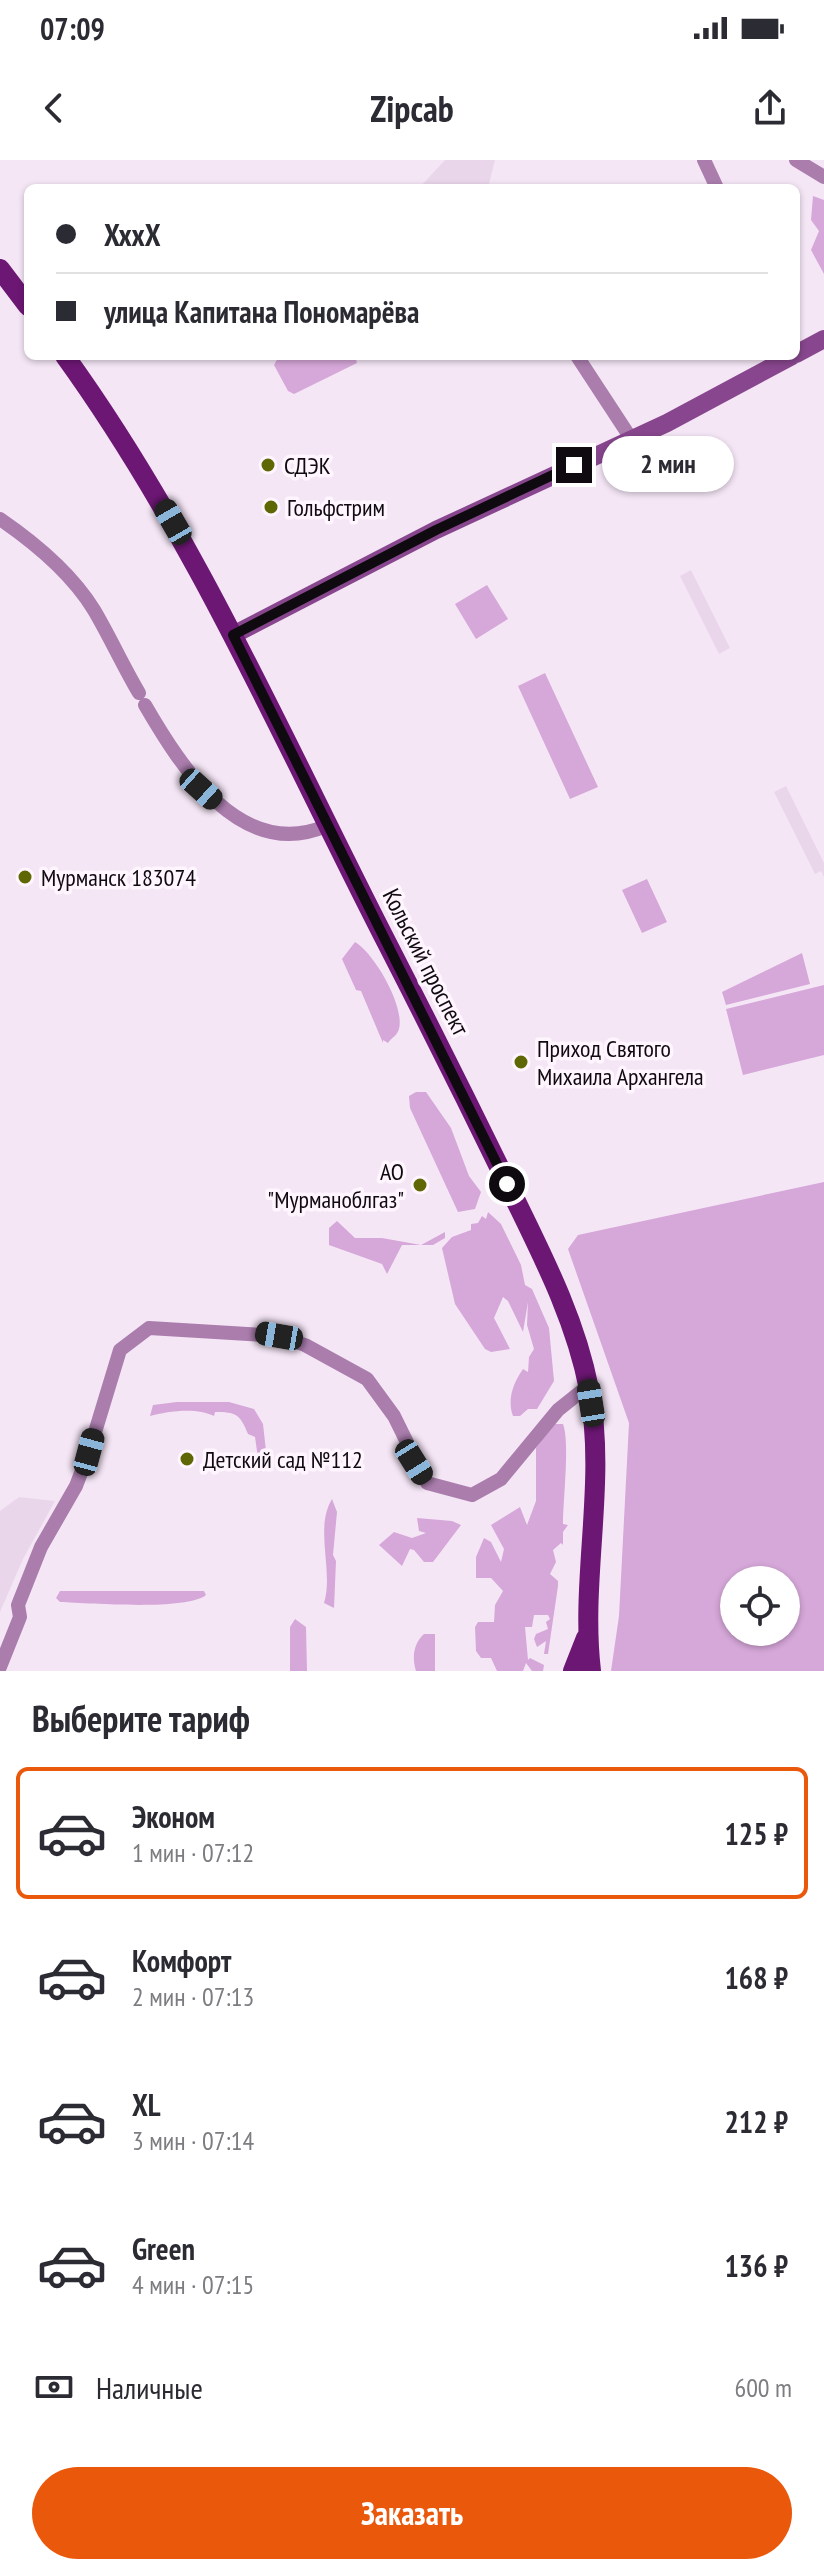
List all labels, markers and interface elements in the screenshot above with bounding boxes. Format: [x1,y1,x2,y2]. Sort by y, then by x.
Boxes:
text: 07:09 [40,9,105,48]
text: Zipcab [370,85,454,132]
icon: back [32,86,76,130]
icon: share [748,86,792,130]
text: XxxX [104,215,161,254]
text: улица Капитана Пономарёва [104,292,420,331]
callout: 2 мин [602,437,734,493]
route end [556,447,592,483]
text: 2 мин [640,447,696,480]
place label: СДЭК [284,450,331,481]
marker: СДЭК [259,456,277,474]
place label: Гольфстрим [287,492,385,523]
car [151,495,195,549]
marker: Гольфстрим [262,498,280,516]
car [175,764,227,814]
place label: Мурманск 183074 [41,862,196,893]
marker: Мурманск 183074 [16,868,34,886]
street label: Кольский проспект [376,883,476,1041]
place label: Приход Святого Михаила Архангела [537,1033,704,1092]
marker: Приход Святого Михаила Архангела [512,1053,530,1071]
place label: AO "Мурманоблгаз" [267,1156,404,1215]
route start [489,1166,525,1202]
marker: AO "Мурманоблгаз" [411,1176,429,1194]
car [253,1320,305,1352]
car [575,1377,607,1429]
car [71,1426,107,1478]
car [391,1435,437,1489]
place label: Детский сад №112 [203,1444,363,1475]
marker: Детский сад №112 [178,1450,196,1468]
map controls [720,1566,800,1646]
button: locate [720,1566,800,1646]
text: Выберите тариф [32,1695,250,1742]
icon: car [36,1797,108,1869]
text: Эконом [132,1797,215,1836]
text: 125 ₽ [724,1814,788,1853]
text: 1 мин · 07:12 [132,1836,254,1869]
icon: car [36,1941,108,2013]
text: Комфорт [132,1941,231,1980]
text: 168 ₽ [724,1958,788,1997]
text: 2 мин · 07:13 [132,1980,254,2013]
icon: car [36,2085,108,2157]
text: XL [132,2085,161,2124]
text: 212 ₽ [724,2102,788,2141]
text: 3 мин · 07:14 [132,2124,254,2157]
icon: car [36,2229,108,2301]
text: Green [132,2229,195,2268]
text: 136 ₽ [724,2246,788,2285]
text: 4 мин · 07:15 [132,2268,254,2301]
icon: cash [32,2365,76,2409]
text: Наличные [96,2368,203,2407]
text: 600 m [734,2371,792,2404]
button: Заказать [32,2467,792,2559]

